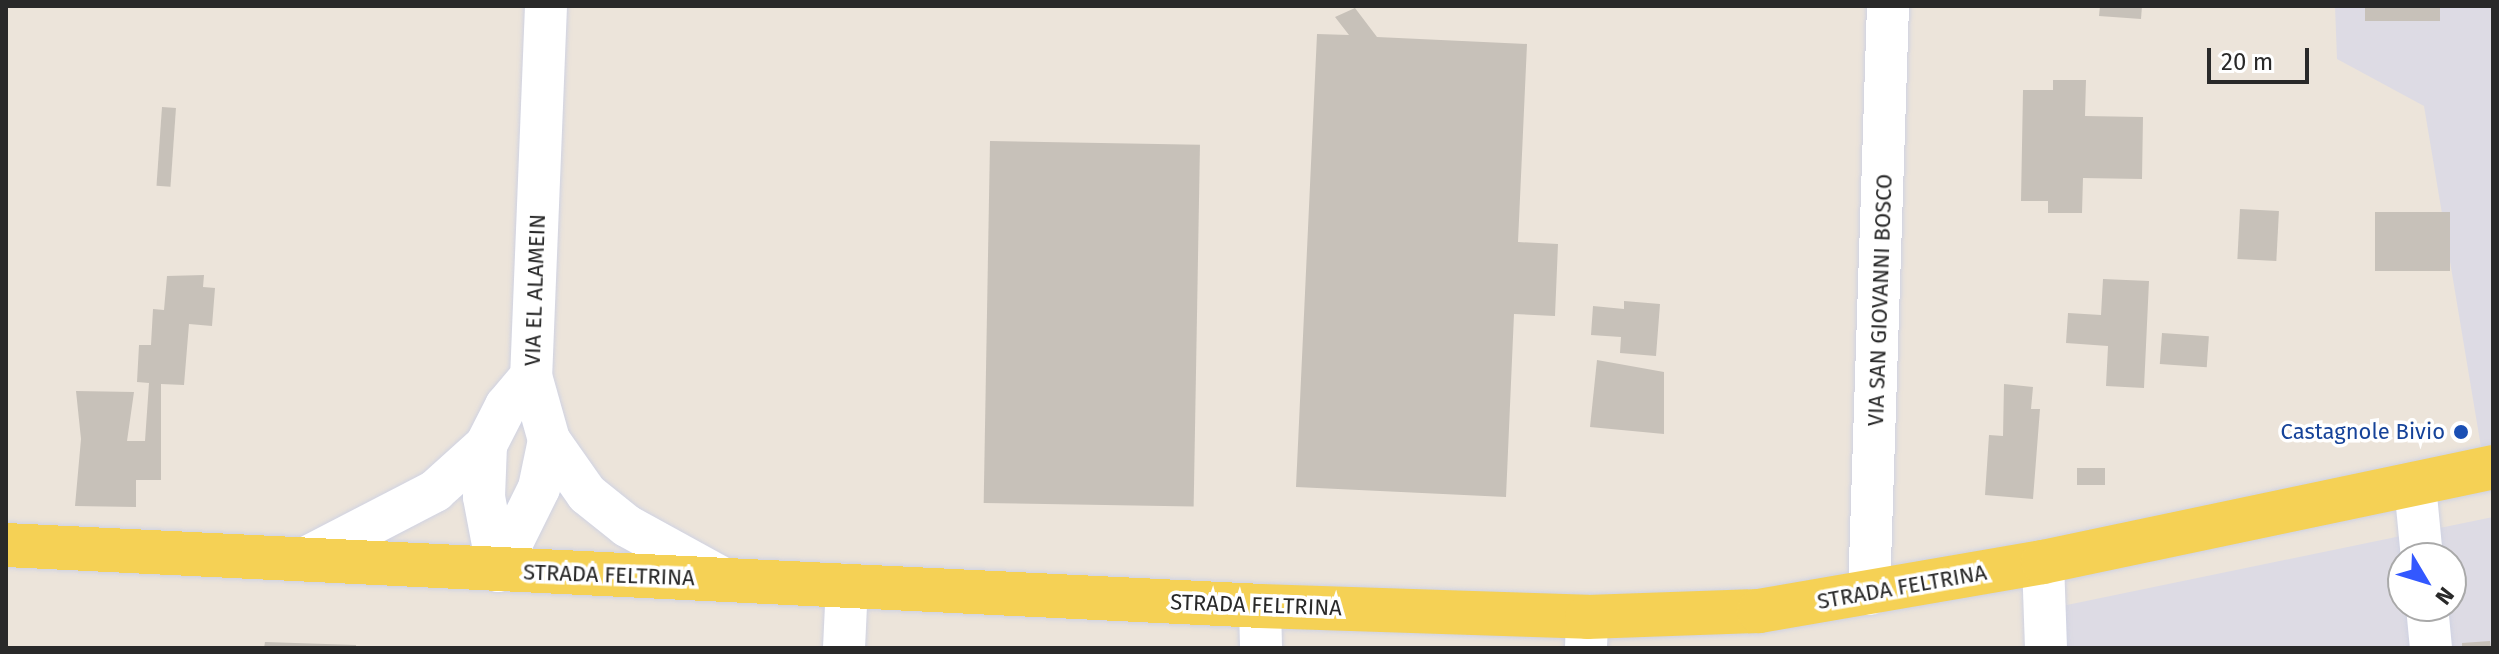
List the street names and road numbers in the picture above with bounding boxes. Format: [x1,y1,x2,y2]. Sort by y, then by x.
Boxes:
street label: VIA SAN GIOVANNI BOSCO [1862,173,1898,427]
street label: VIA EL ALAMEIN [519,213,551,367]
street label: STRADA FELTRINA [523,559,695,591]
street label: STRADA FELTRINA [1815,559,1989,615]
street label: STRADA FELTRINA [1170,589,1342,621]

